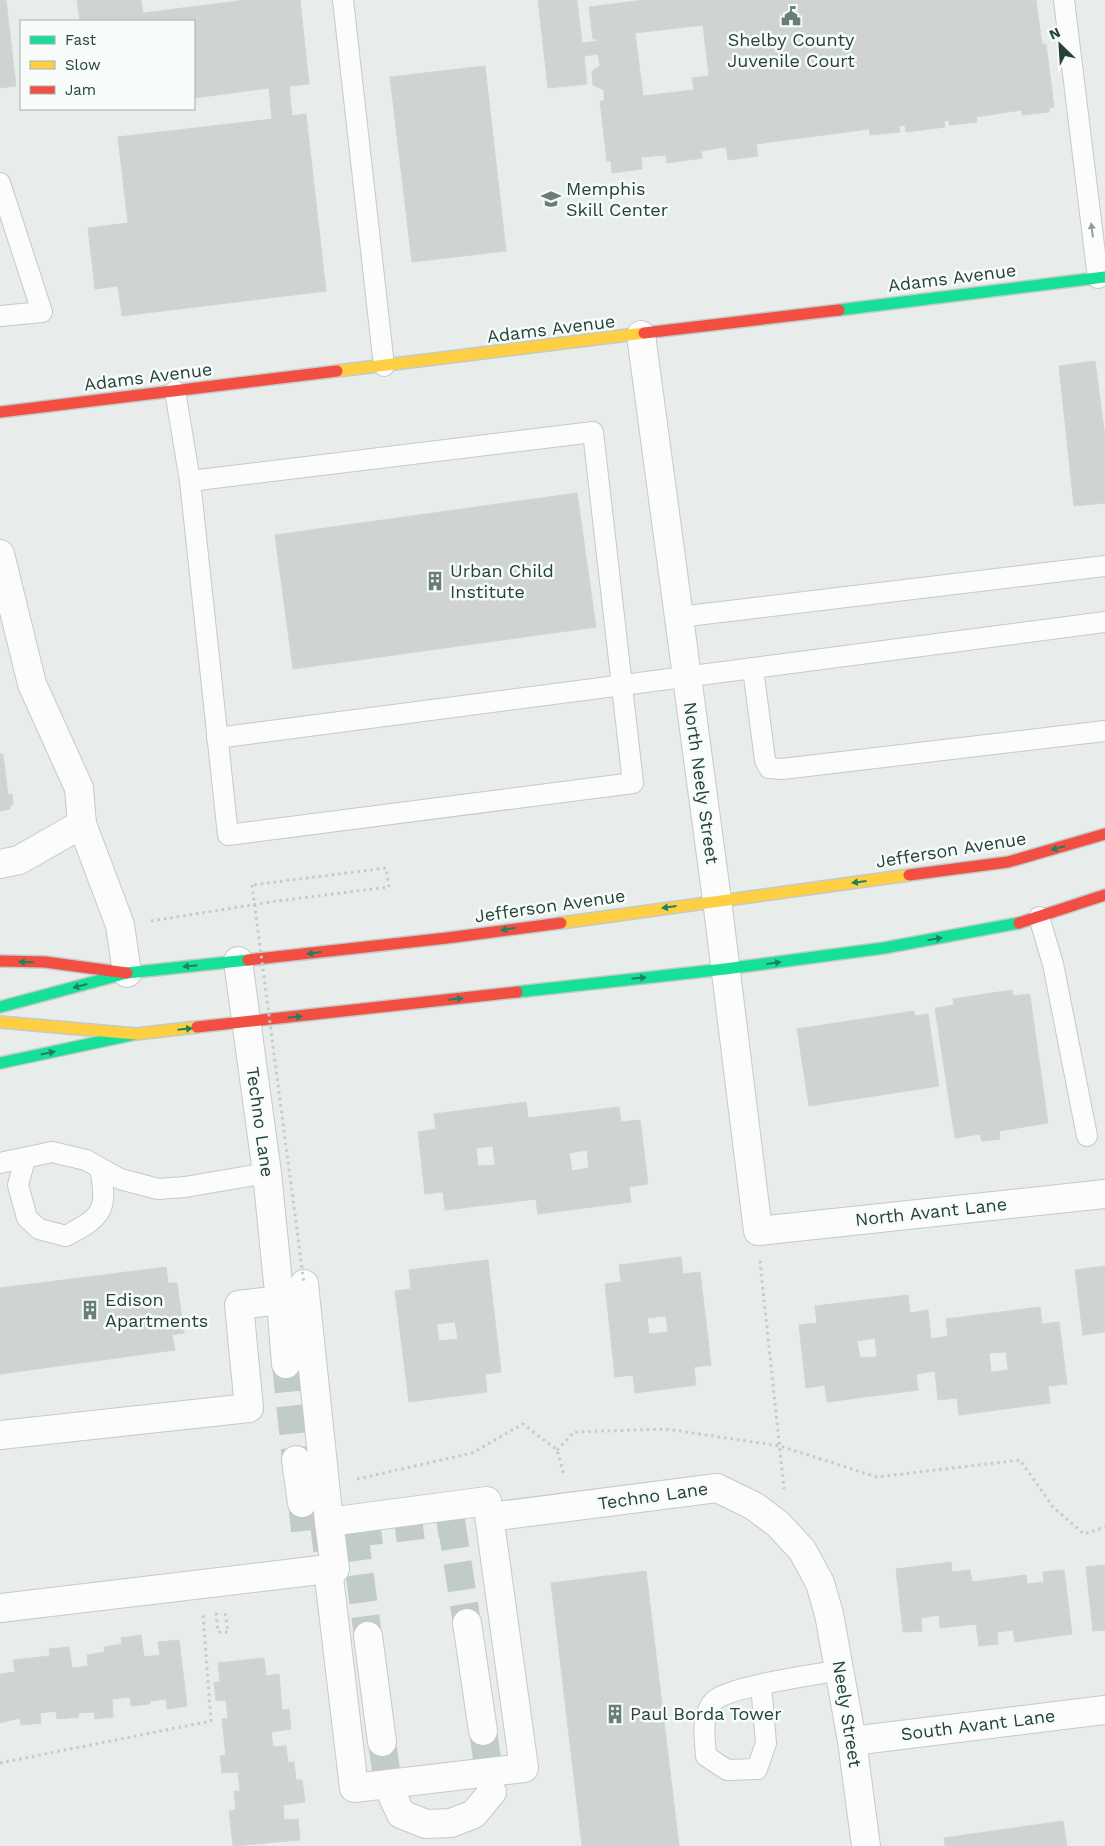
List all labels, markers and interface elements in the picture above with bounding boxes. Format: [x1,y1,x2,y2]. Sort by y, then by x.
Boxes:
public building icon: Shelby County Juvenile Court [780,5,802,27]
legend [20,20,195,110]
north arrow [1035,20,1085,70]
text: N [1046,24,1063,43]
place label: Shelby County Juvenile Court [727,29,855,71]
text: Fast [65,31,97,49]
text: Slow [65,56,101,74]
text: Jam [65,81,96,99]
place label: Memphis Skill Center [566,178,668,220]
school or university icon: Memphis Skill Center [540,188,562,210]
one-way arrow [1088,221,1096,237]
street label: Adams Avenue [887,259,1017,296]
street label: Adams Avenue [486,310,616,347]
street label: Adams Avenue [83,358,213,395]
place label: Urban Child Institute [450,560,554,602]
building icon: Urban Child Institute [424,570,446,592]
street label: North Neely Street [680,700,723,866]
street label: Jefferson Avenue [874,827,1028,872]
one-way arrow [1051,844,1066,852]
one-way arrow [851,878,867,886]
street label: Jefferson Avenue [473,885,627,926]
one-way arrow [660,903,676,911]
one-way arrow [499,925,515,933]
one-way arrow [927,935,943,943]
one-way arrow [306,949,322,957]
one-way arrow [18,957,34,965]
one-way arrow [766,959,782,967]
one-way arrow [181,962,197,970]
one-way arrow [632,974,648,982]
one-way arrow [72,982,87,990]
one-way arrow [449,995,465,1003]
one-way arrow [287,1013,303,1021]
one-way arrow [177,1025,193,1033]
one-way arrow [40,1049,55,1057]
street label: Techno Lane [242,1065,279,1178]
street label: North Avant Lane [854,1193,1008,1230]
place label: Edison Apartments [105,1289,208,1331]
building icon: Edison Apartments [79,1299,101,1321]
street label: Techno Lane [596,1477,709,1514]
street label: Neely Street [829,1659,866,1769]
building icon: Paul Borda Tower [604,1703,626,1725]
place label: Paul Borda Tower [630,1703,782,1724]
street label: South Avant Lane [900,1705,1056,1744]

